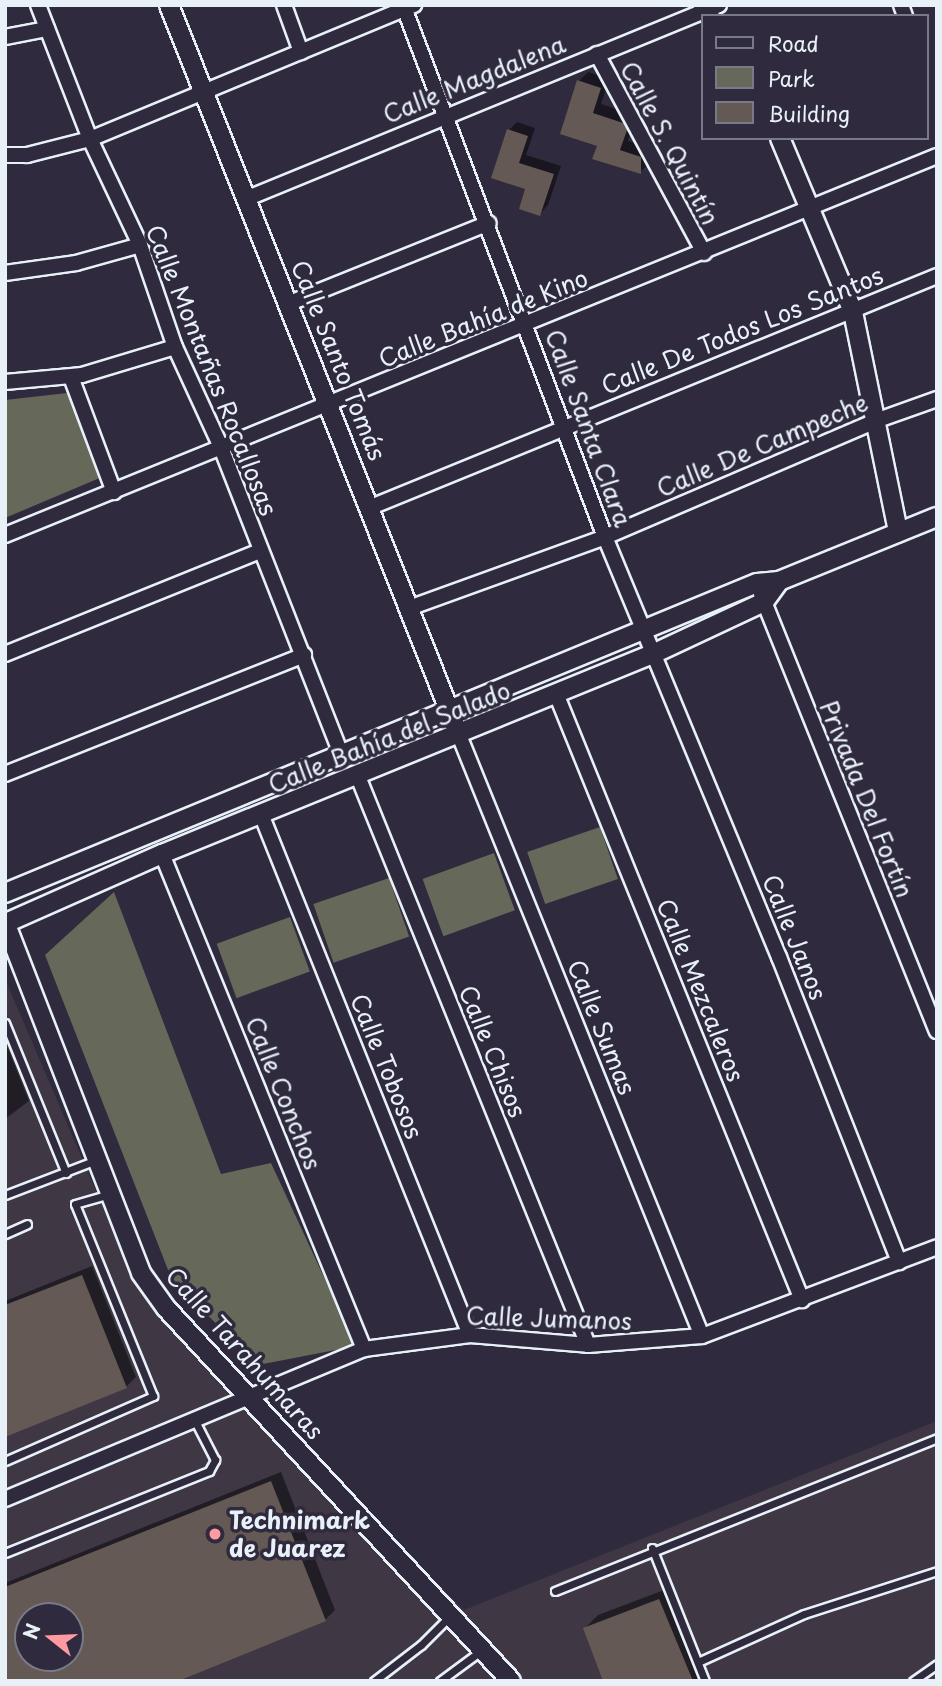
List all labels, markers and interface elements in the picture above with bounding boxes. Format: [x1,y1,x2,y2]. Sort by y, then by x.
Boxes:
legend [701,14,928,140]
text: Road [768,27,819,59]
street label: Calle Magdalena [379,29,569,129]
street label: Calle S. Quintín [615,57,725,229]
text: Park [768,62,815,94]
text: Building [768,97,850,129]
street label: Calle Montañas Rocallosas [141,221,283,519]
street label: Calle Santo Tomás [286,255,392,465]
street label: Calle De Todos Los Santos [597,260,887,400]
street label: Calle Bahía de Kino [372,262,594,374]
street label: Calle Santa Clara [540,326,638,530]
street label: Calle De Campeche [652,388,872,502]
street label: Calle Bahía del Salado [262,674,516,800]
street label: Privada Del Fortín [814,696,920,902]
street label: Calle Janos [757,870,833,1004]
street label: Calle Mezcaleros [651,895,751,1085]
street label: Calle Sumas [562,955,642,1099]
street label: Calle Chisos [453,980,533,1122]
street label: Calle Tobosos [345,989,429,1143]
street label: Calle Conchos [240,1012,328,1174]
street label: Calle Tarahumaras [160,1261,330,1445]
street label: Calle Jumanos [464,1301,634,1335]
place label: Technimark de Juarez [229,1506,370,1562]
marker: Technimark de Juarez [207,1526,223,1542]
north arrow [14,1602,84,1672]
text: N [15,1620,47,1643]

